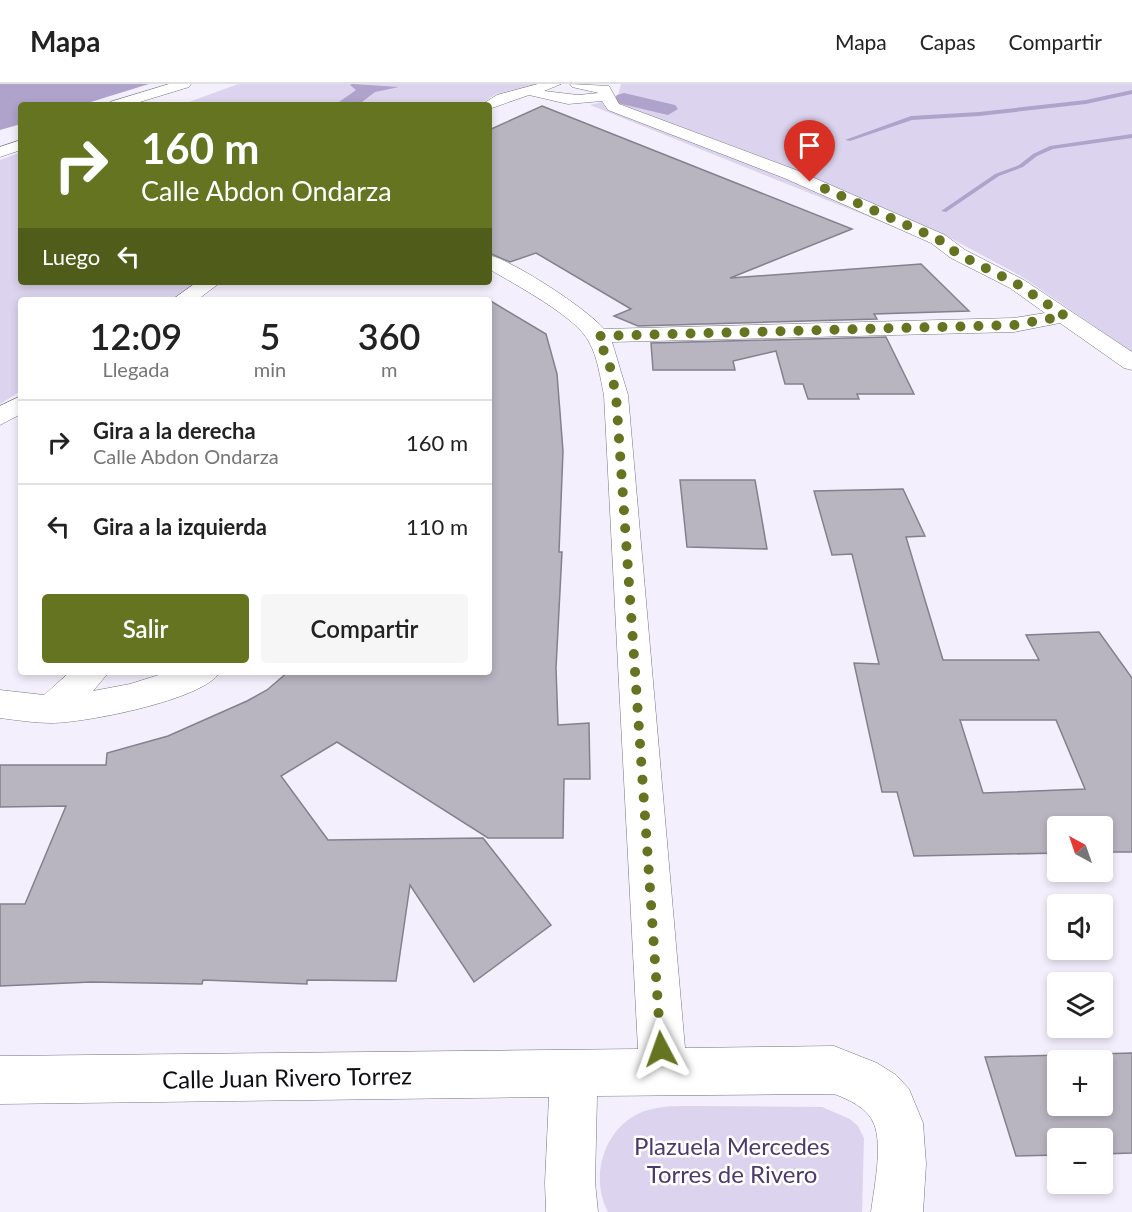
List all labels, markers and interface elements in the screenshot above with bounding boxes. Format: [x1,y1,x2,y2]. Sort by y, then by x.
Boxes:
text: Mapa [30,24,100,58]
text: Mapa [835,29,887,54]
text: Capas [920,29,976,54]
text: Compartir [1009,29,1102,54]
pin [784,120,835,182]
text: 160 m [141,123,259,173]
icon: right [42,126,120,204]
icon: arrive [793,129,826,162]
text: Calle Abdon Ondarza [141,174,392,207]
icon: left [112,240,145,273]
text: Luego [42,243,100,270]
text: 12:09 [90,314,182,358]
text: 5 [260,314,280,358]
text: 360 [358,314,420,358]
text: Llegada [102,357,169,381]
text: min [254,357,286,381]
text: m [381,357,397,381]
text: Gira a la derecha [93,417,256,444]
icon: right [42,426,75,459]
text: 160 m [406,429,468,456]
text: Calle Abdon Ondarza [93,444,279,468]
icon: left [42,510,75,543]
text: Gira a la izquierda [93,513,267,540]
text: 110 m [406,513,468,540]
button: Salir [42,594,249,663]
button: Compartir [261,594,468,663]
north arrow [1047,816,1113,882]
map controls [1047,816,1113,1194]
button: sound [1047,894,1113,960]
button: layers [1047,972,1113,1038]
position arrow [629,1017,693,1081]
button: + [1047,1050,1113,1116]
street label: Calle Juan Rivero Torrez [162,1060,412,1094]
button: − [1047,1128,1113,1194]
park label: Plazuela Mercedes Torres de Rivero [634,1131,830,1188]

